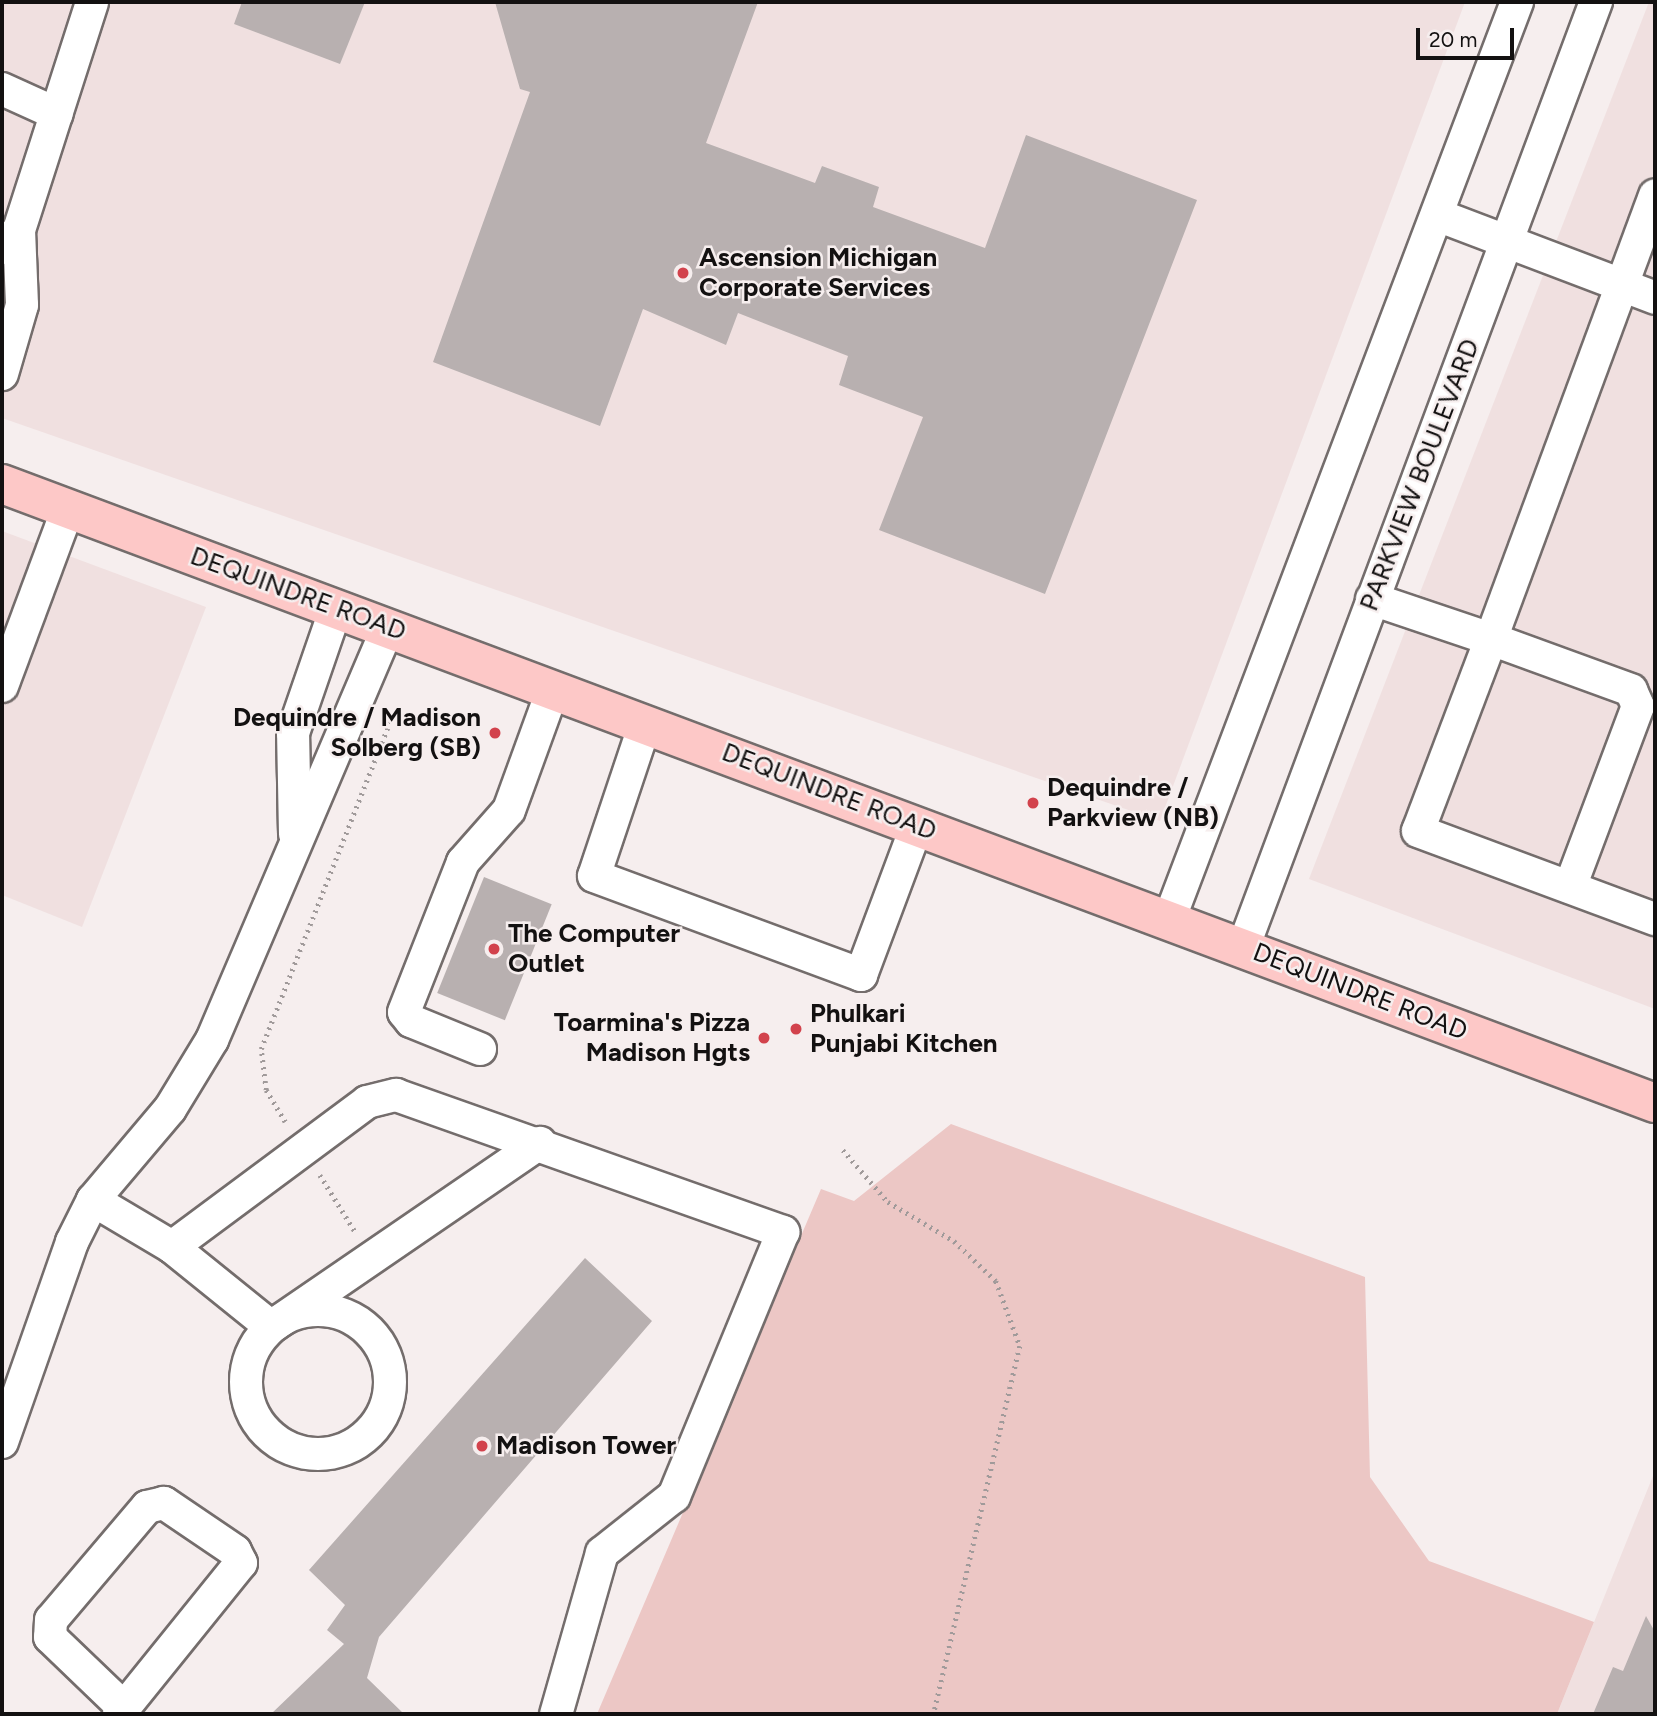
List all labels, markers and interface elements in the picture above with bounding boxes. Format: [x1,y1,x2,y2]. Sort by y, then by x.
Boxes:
scale bar [1419,14,1517,58]
text: 20 m [1429,27,1477,52]
place label: Ascension Michigan Corporate Services [699,242,937,304]
marker: Ascension Michigan Corporate Services [673,263,693,283]
street label: PARKVIEW BOULEVARD [1354,335,1486,615]
street label: DEQUINDRE ROAD [186,541,410,647]
place label: Dequindre / Madison Solberg (SB) [233,702,481,764]
marker: Dequindre / Madison Solberg (SB) [487,725,503,741]
street label: DEQUINDRE ROAD [717,737,941,847]
place label: Dequindre / Parkview (NB) [1047,772,1219,834]
marker: Dequindre / Parkview (NB) [1025,795,1041,811]
place label: The Computer Outlet [508,918,680,979]
street label: DEQUINDRE ROAD [1248,937,1472,1047]
marker: The Computer Outlet [486,941,502,957]
place label: Phulkari Punjabi Kitchen [810,998,998,1060]
place label: Toarmina's Pizza Madison Hgts [554,1007,750,1068]
marker: Phulkari Punjabi Kitchen [788,1021,804,1037]
marker: Toarmina's Pizza Madison Hgts [756,1030,772,1046]
place label: Madison Tower [496,1430,676,1462]
marker: Madison Tower [474,1438,490,1454]

